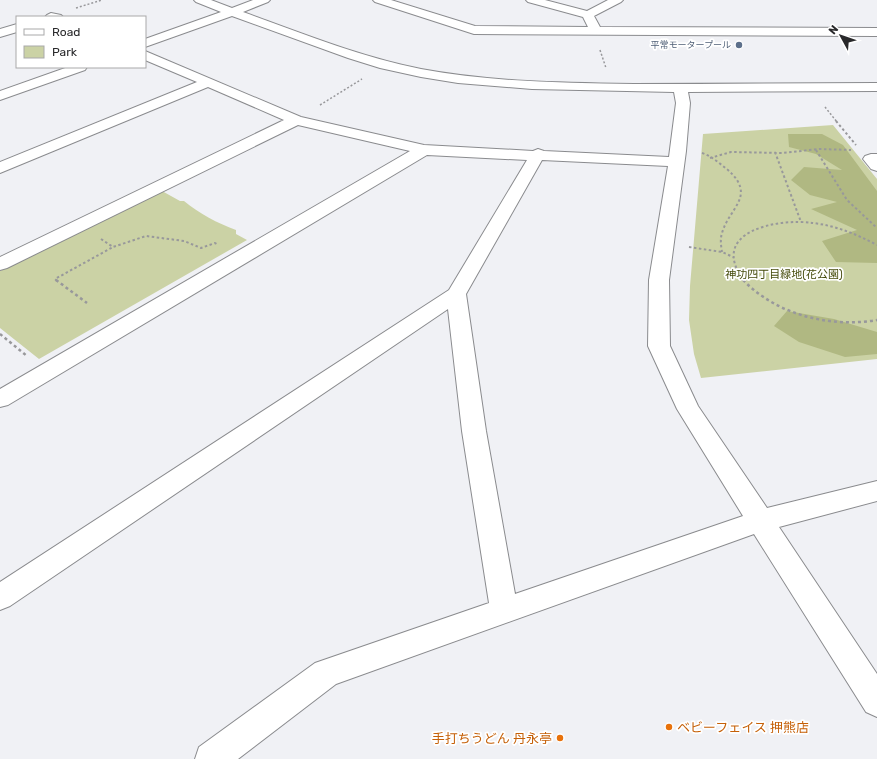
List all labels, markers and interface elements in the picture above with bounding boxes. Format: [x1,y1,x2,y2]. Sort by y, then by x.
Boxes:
legend [16,16,146,68]
north arrow [821,16,861,56]
text: N [826,23,841,37]
text: Road [52,25,80,39]
place label: 平常モータープール [651,40,731,50]
marker: 平常モータープール [734,40,744,50]
text: Park [52,45,78,59]
park label: 神功四丁目緑地(花公園) [725,268,843,281]
place label: ベビーフェイス 押熊店 [677,720,809,735]
marker: ベビーフェイス 押熊店 [664,722,674,732]
place label: 手打ちうどん 丹永亭 [432,731,552,746]
marker: 手打ちうどん 丹永亭 [555,733,565,743]

